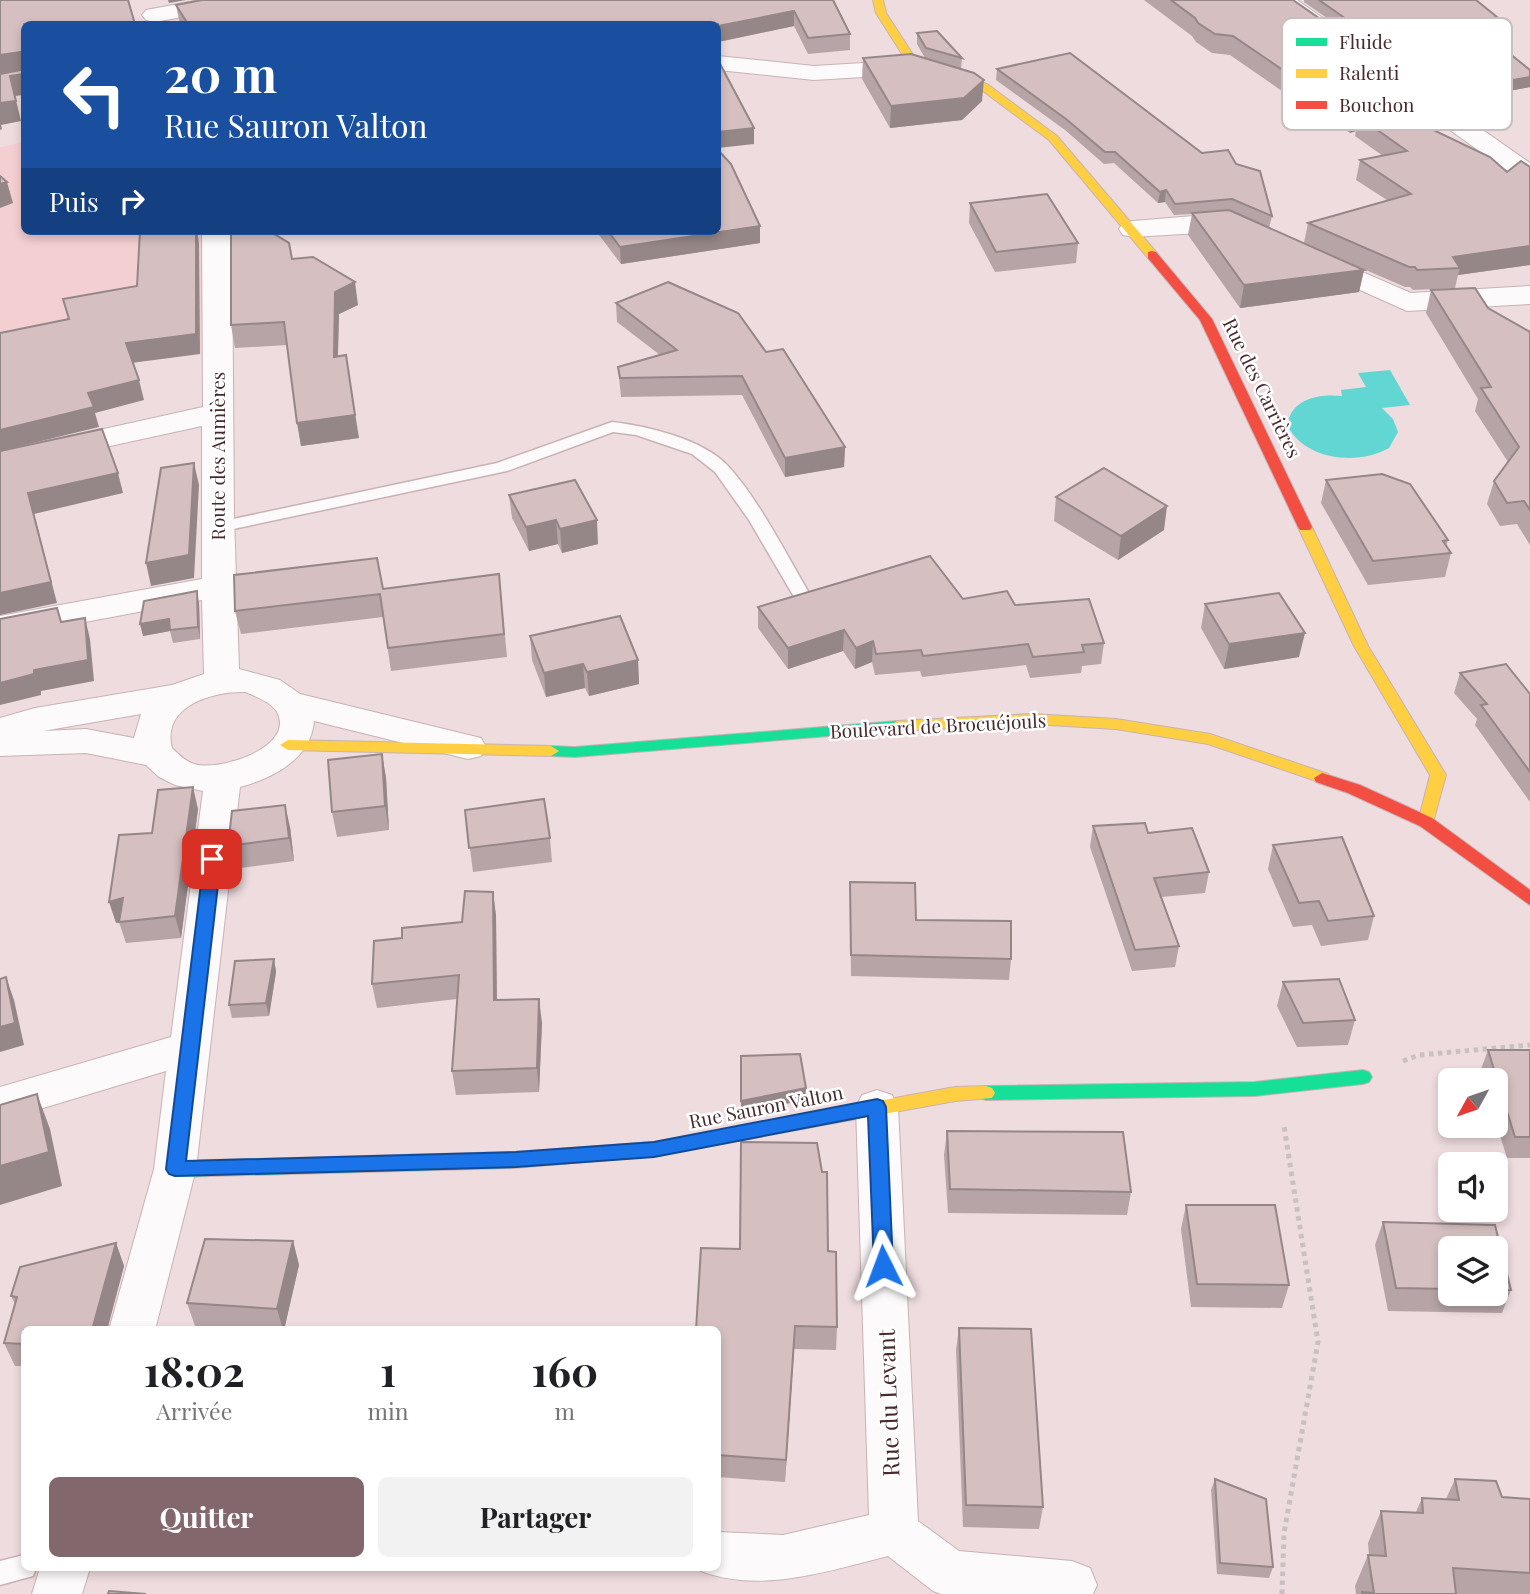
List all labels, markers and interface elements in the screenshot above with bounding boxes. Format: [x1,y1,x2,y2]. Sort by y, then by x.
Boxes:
legend [1282,18,1512,130]
text: Fluide [1339,28,1392,54]
text: 20 m [164,40,277,105]
icon: left [49,49,140,140]
text: Ralenti [1339,59,1400,85]
text: Bouchon [1339,91,1415,117]
text: Rue Sauron Valton [164,103,428,146]
icon: right [113,182,151,220]
text: Puis [49,184,99,219]
street label: Rue des Carrières [1218,313,1308,462]
street label: Route des Aumières [204,372,230,540]
street label: Boulevard de Brocuéjouls [829,706,1047,744]
pin [182,829,242,889]
icon: arrive [193,840,231,878]
north arrow [1438,1068,1508,1138]
map controls [1438,1068,1508,1306]
street label: Rue Sauron Valton [686,1078,846,1134]
button: sound [1438,1152,1508,1222]
position arrow [846,1229,920,1303]
button: layers [1438,1236,1508,1306]
street label: Rue du Levant [869,1328,906,1477]
text: 18:02 [144,1342,245,1398]
text: 1 [380,1342,396,1398]
text: 160 [531,1342,598,1398]
text: Arrivée [156,1395,232,1426]
text: min [368,1395,409,1426]
text: m [555,1395,575,1426]
button: Quitter [49,1477,364,1557]
button: Partager [378,1477,693,1557]

